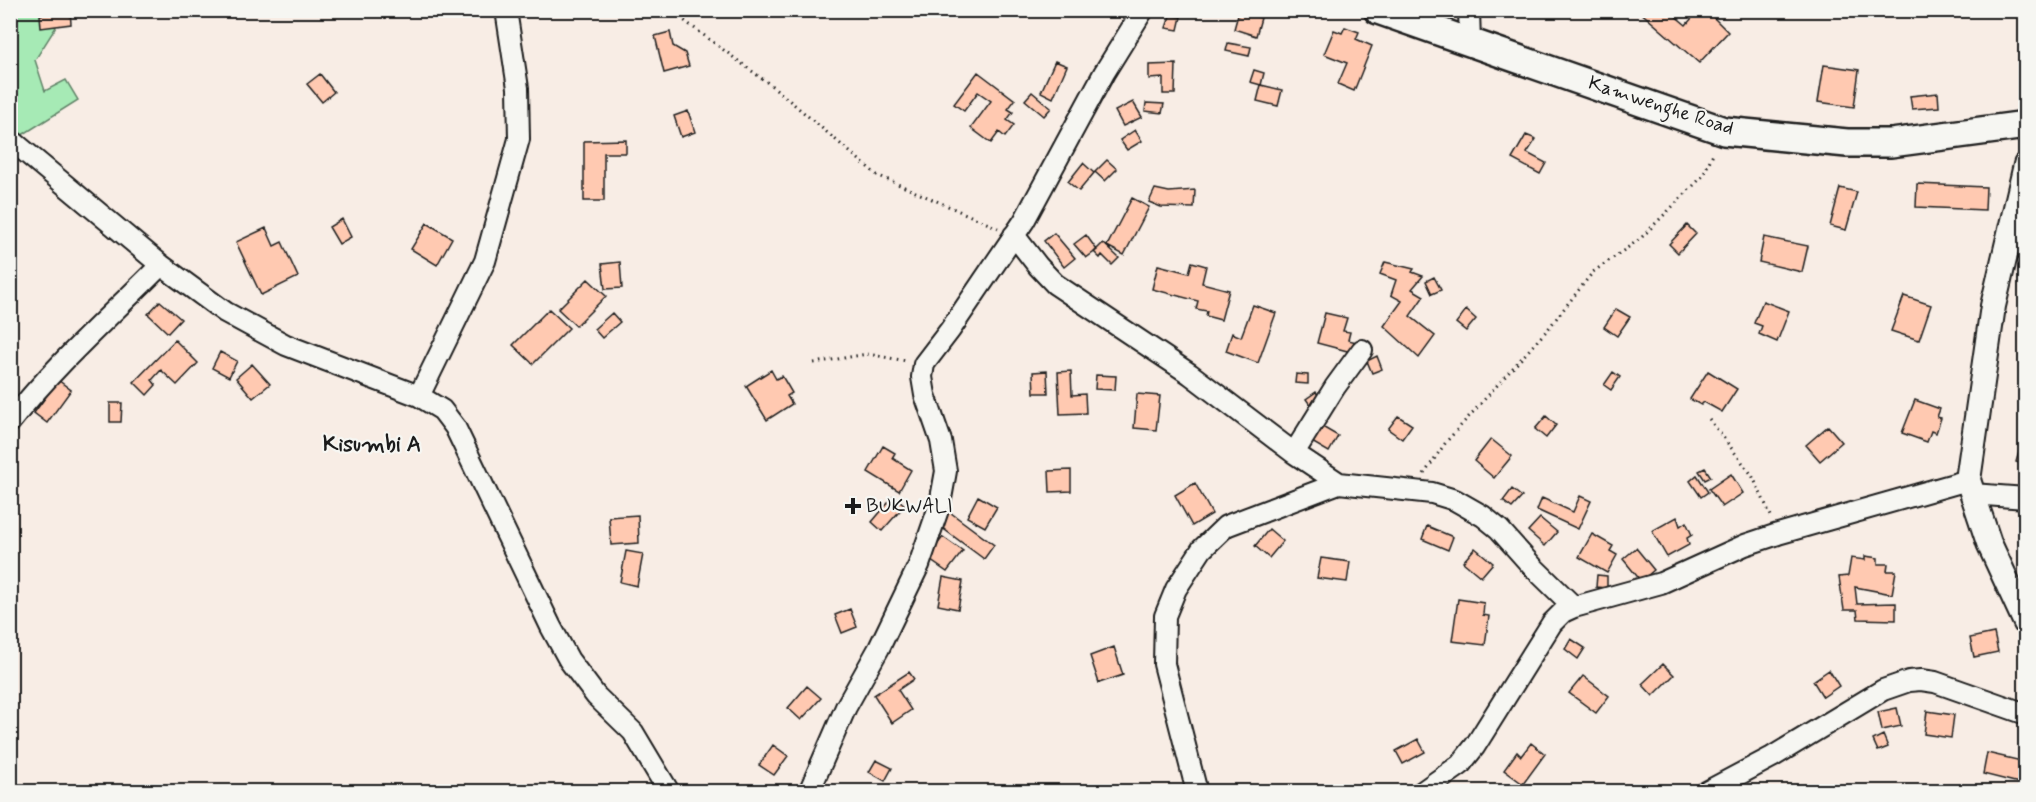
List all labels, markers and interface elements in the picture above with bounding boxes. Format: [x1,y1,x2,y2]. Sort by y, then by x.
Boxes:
street label: Kamwenghe Road [1584,70,1737,144]
district label: Kisumbi A [323,431,421,459]
place label: BUKWALI [866,493,953,520]
marker: BUKWALI [844,497,862,515]

